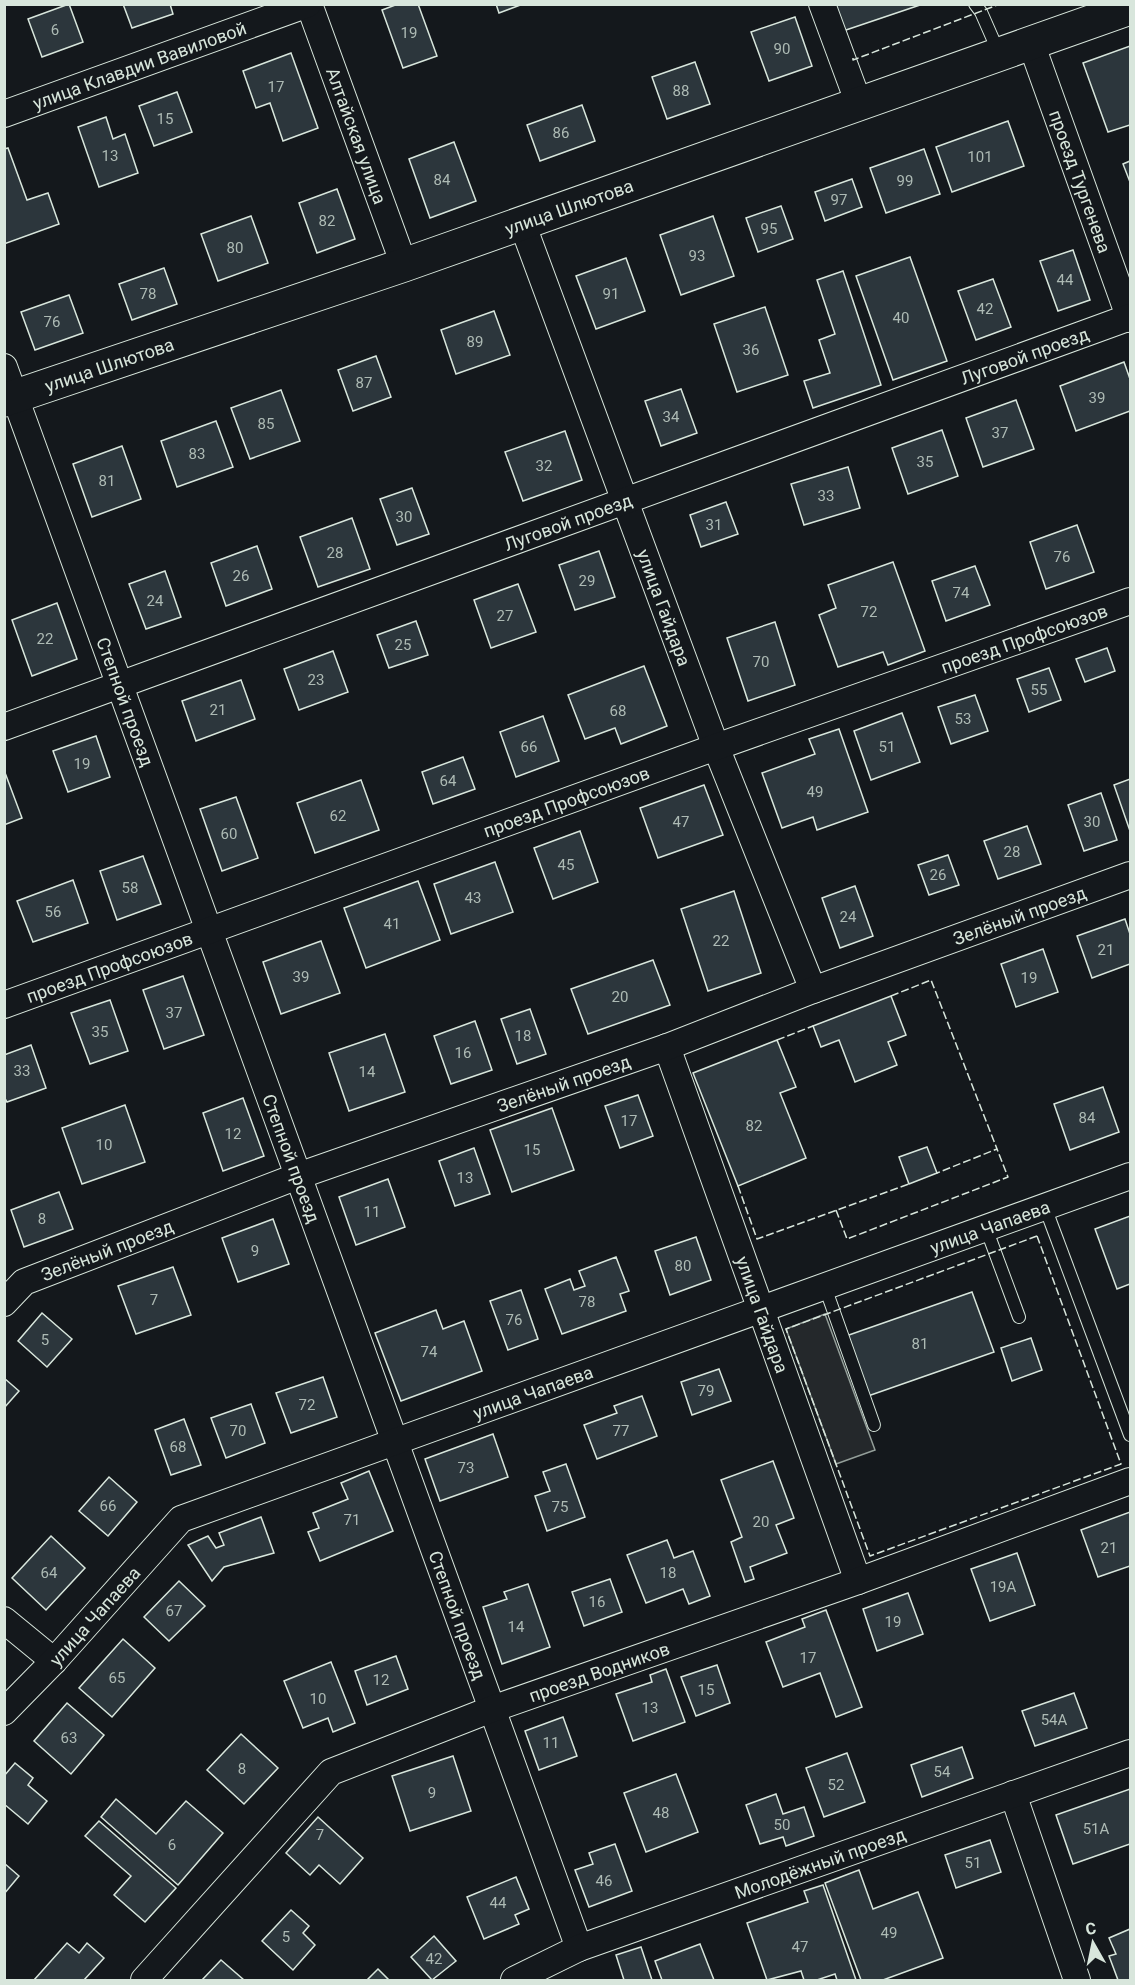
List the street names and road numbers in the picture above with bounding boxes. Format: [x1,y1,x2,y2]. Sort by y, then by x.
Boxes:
street label: улица Клавдии Вавиловой [30,17,249,113]
street label: Алтайская улица [322,64,391,207]
street label: проезд Тургенева [1045,107,1116,256]
street label: улица Шлютова [502,174,636,239]
street label: Луговой проезд [958,322,1091,388]
street label: улица Шлютова [42,333,176,396]
street label: Луговой проезд [501,489,635,555]
street label: улица Гайдара [633,546,696,669]
street label: проезд Профсоюзов [938,599,1110,677]
street label: Степной проезд [93,634,159,769]
street label: проезд Профсоюзов [480,762,652,841]
street label: Зелёный проезд [950,881,1089,949]
street label: проезд Профсоюзов [23,927,195,1007]
street label: Зелёный проезд [494,1050,633,1116]
street label: Степной проезд [259,1091,325,1226]
street label: улица Чапаева [927,1195,1053,1258]
street label: Зелёный проезд [38,1215,176,1285]
street label: улица Гайдара [732,1253,793,1376]
street label: улица Чапаева [470,1361,596,1423]
street label: Степной проезд [425,1548,491,1682]
street label: улица Чапаева [45,1562,144,1670]
street label: проезд Водников [526,1637,672,1706]
street label: Молодёжный проезд [732,1823,908,1903]

